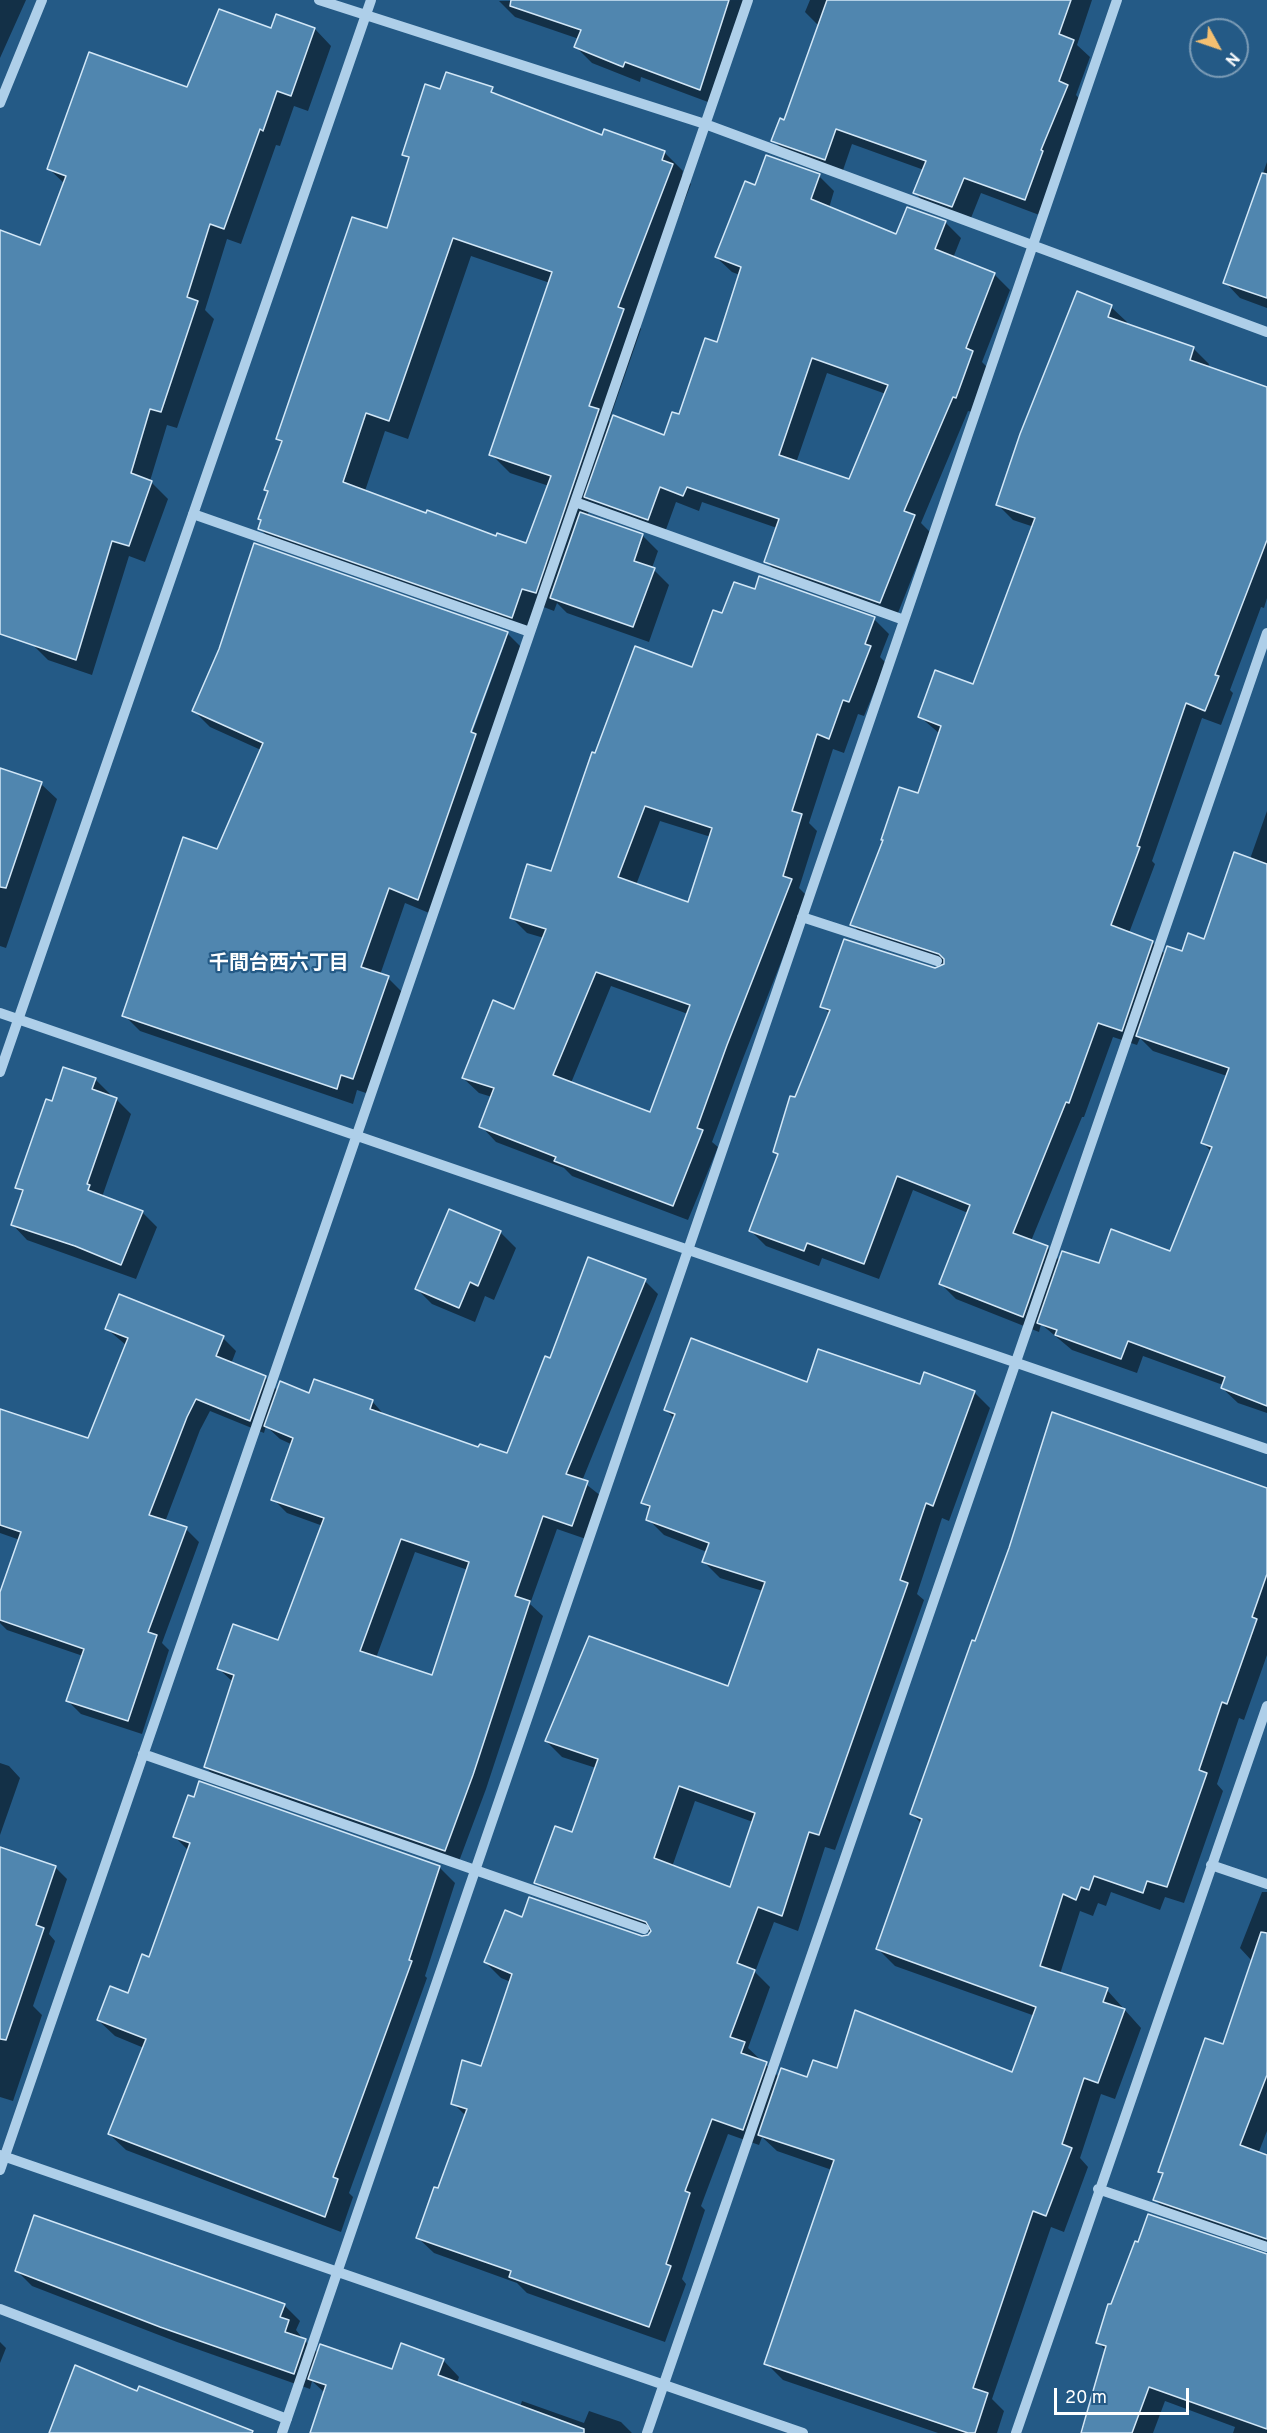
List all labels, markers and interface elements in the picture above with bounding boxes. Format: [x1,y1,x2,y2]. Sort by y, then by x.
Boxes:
north arrow [1189,18,1249,78]
text: N [1220,47,1243,69]
district label: 千間台西六丁目 [209,953,349,977]
scale bar [1057,2376,1192,2414]
text: 20 m [1065,2387,1107,2410]

